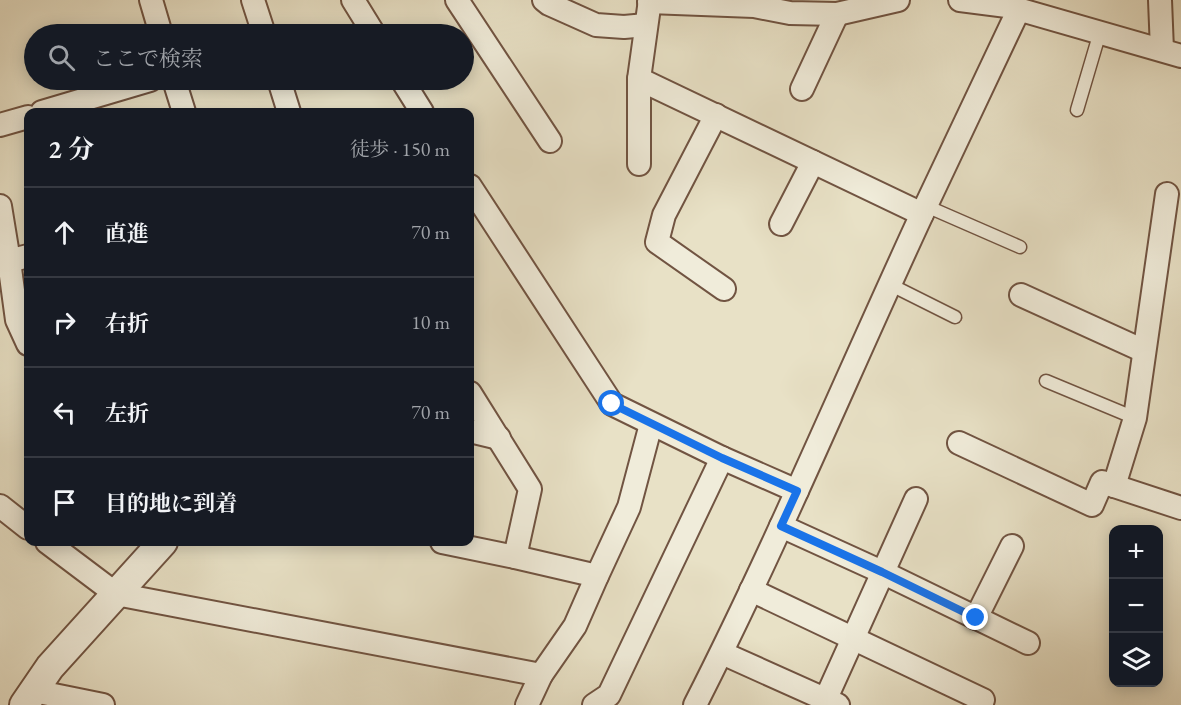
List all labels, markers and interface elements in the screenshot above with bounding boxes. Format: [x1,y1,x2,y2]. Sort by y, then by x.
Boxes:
search box [24,24,474,90]
icon: search [45,41,78,74]
text: ここで検索 [93,44,203,73]
text: 2 分 [48,132,94,166]
text: 徒歩 · 150 m [350,136,450,162]
icon: ahead [48,216,81,249]
text: 直進 [105,219,149,248]
text: 70 m [411,219,450,245]
icon: right [48,306,81,339]
text: 右折 [105,309,149,338]
text: 10 m [411,309,450,335]
route start [598,390,624,416]
icon: left [48,396,81,429]
text: 左折 [105,399,149,428]
text: 70 m [411,399,450,425]
icon: arrive [48,486,81,519]
text: 目的地に到着 [105,489,237,518]
map controls [1109,525,1163,687]
button: + [1109,525,1163,579]
button: − [1109,579,1163,633]
route end [962,604,988,630]
button: layers [1109,633,1163,687]

